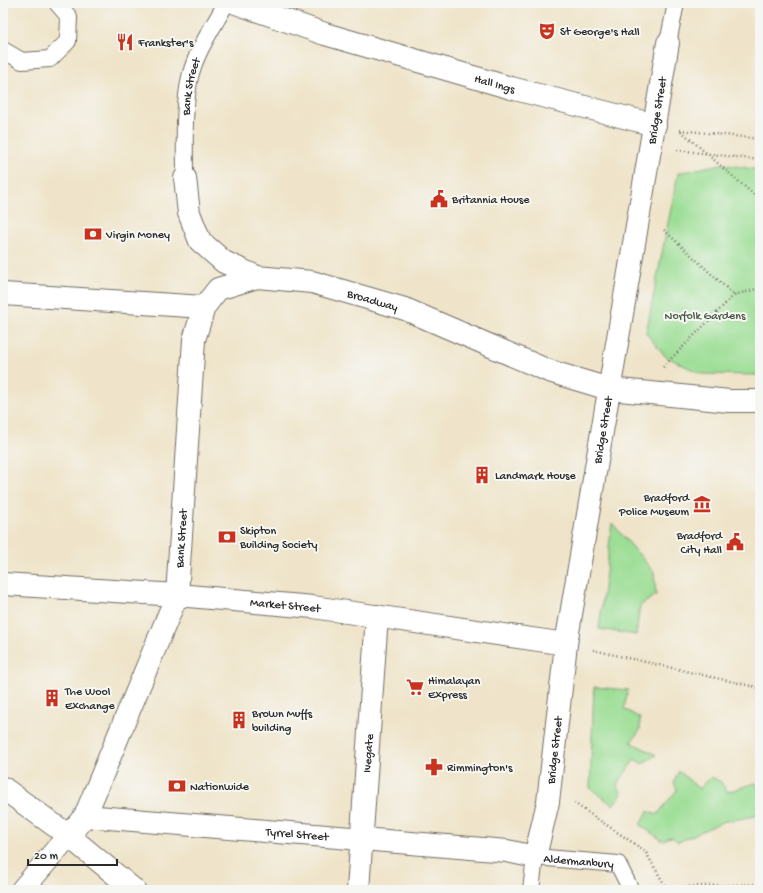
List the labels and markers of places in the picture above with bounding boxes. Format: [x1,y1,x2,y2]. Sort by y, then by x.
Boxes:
theatre icon: St George's Hall [537,21,557,41]
place label: St George's Hall [560,26,640,40]
restaurant icon: Frankster's [115,32,135,52]
place label: Frankster's [137,37,194,51]
public building icon: Britannia House [429,189,449,209]
place label: Britannia House [451,194,530,208]
bank icon: Virgin Money [83,224,103,244]
place label: Virgin Money [105,229,170,243]
building icon: Landmark House [472,465,492,485]
place label: Landmark House [495,470,577,484]
place label: Bradford Police Museum [618,492,690,520]
museum icon: Bradford Police Museum [692,494,712,514]
place label: Skipton Building Society [239,525,318,553]
bank icon: Skipton Building Society [217,527,237,547]
place label: Bradford City Hall [676,530,723,558]
public building icon: Bradford City Hall [725,532,745,552]
place label: Himalayan Express [428,675,481,703]
supermarket icon: Himalayan Express [405,677,425,697]
place label: The Wool Exchange [64,686,116,714]
building icon: The Wool Exchange [42,688,62,708]
place label: Brown Muffs building [251,708,313,736]
building icon: Brown Muffs building [229,710,249,730]
pharmacy icon: Rimmington's [424,757,444,777]
place label: Rimmington's [447,762,513,776]
bank icon: Nationwide [167,776,187,796]
place label: Nationwide [190,781,250,795]

